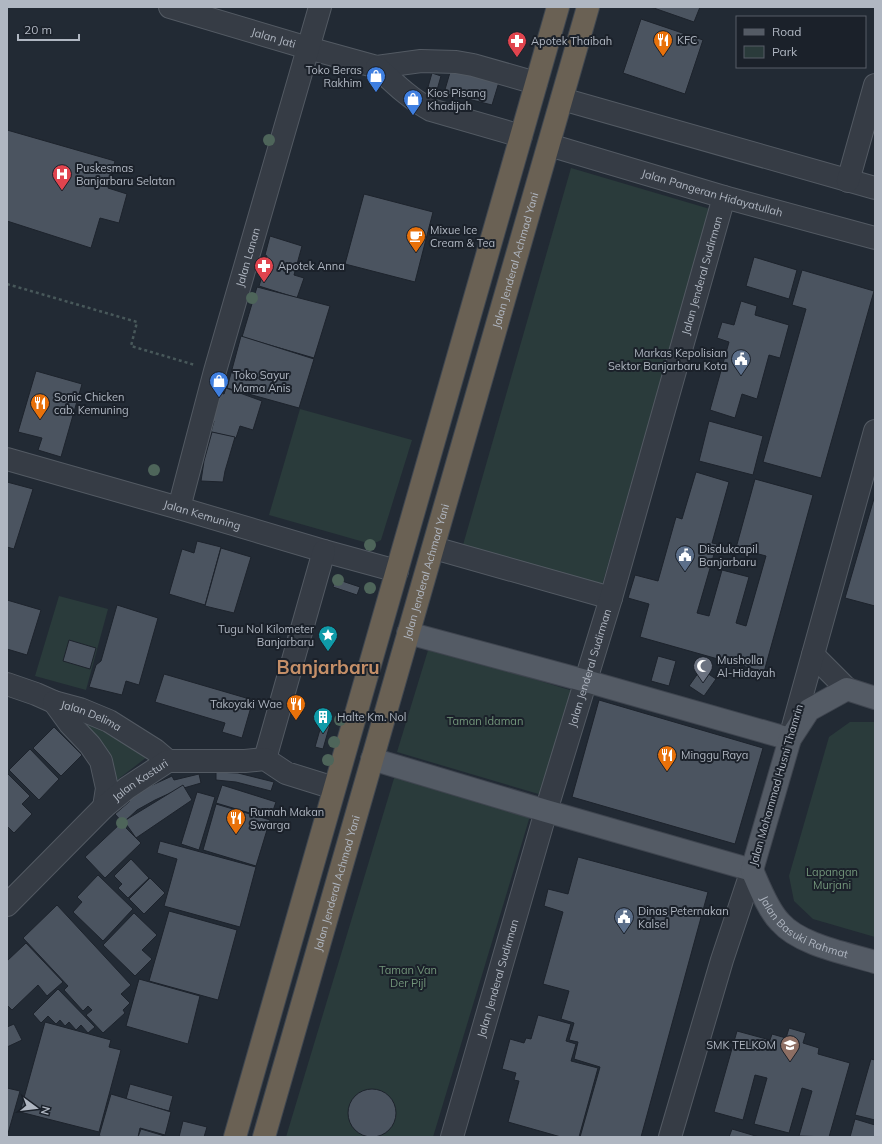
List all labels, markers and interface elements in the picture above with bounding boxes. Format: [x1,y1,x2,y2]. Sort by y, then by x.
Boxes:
scale bar [18,16,79,42]
legend [736,16,866,68]
text: 20 m [24,22,52,37]
text: Road [772,24,801,39]
street label: Jalan Jati [250,25,297,51]
restaurant icon: KFC [652,29,674,57]
pharmacy icon: Apotek Thaibah [506,30,528,58]
place label: KFC [677,33,698,47]
place label: Apotek Thaibah [531,34,612,48]
text: Park [772,44,798,59]
place label: Toko Beras Rakhim [306,63,362,90]
shop icon: Toko Beras Rakhim [365,65,387,93]
place label: Kios Pisang Khadijah [427,86,486,113]
shop icon: Kios Pisang Khadijah [402,88,424,116]
place label: Puskesmas Banjarbaru Selatan [76,161,175,188]
hospital icon: Puskesmas Banjarbaru Selatan [51,163,73,191]
street label: Jalan Pangeran Hidayatullah [640,166,784,220]
street label: Jalan Jenderal Achmad Yani [489,191,541,330]
street label: Jalan Jenderal Sudirman [678,215,725,336]
place label: Mixue Ice Cream & Tea [430,223,495,250]
cafe icon: Mixue Ice Cream & Tea [405,225,427,253]
street label: Jalan Lanan [233,226,263,288]
pharmacy icon: Apotek Anna [253,255,275,283]
place label: Apotek Anna [278,259,345,273]
place label: Markas Kepolisian Sektor Banjarbaru Kota [608,346,727,373]
public building icon: Markas Kepolisian Sektor Banjarbaru Kota [730,348,752,376]
place label: Toko Sayur Mama Anis [233,368,291,395]
shop icon: Toko Sayur Mama Anis [208,370,230,398]
place label: Sonic Chicken cab. Kemuning [54,390,129,417]
restaurant icon: Sonic Chicken cab. Kemuning [29,392,51,420]
street label: Jalan Kemuning [162,497,242,533]
street label: Jalan Jenderal Achmad Yani [400,502,452,641]
place label: Disdukcapil Banjarbaru [699,542,758,569]
public building icon: Disdukcapil Banjarbaru [674,544,696,572]
street label: Jalan Jenderal Sudirman [565,607,614,729]
place label: Tugu Nol Kilometer Banjarbaru [218,622,314,649]
place icon: Tugu Nol Kilometer Banjarbaru [317,624,339,652]
place label: Musholla Al-Hidayah [717,653,775,680]
district label: Banjarbaru [277,655,379,679]
mosque icon: Musholla Al-Hidayah [692,655,714,683]
restaurant icon: Takoyaki Wae [285,693,307,721]
street label: Jalan Delima [59,697,124,734]
place label: Takoyaki Wae [210,697,282,711]
street label: Jalan Mohammad Husni Thamrin [746,703,806,867]
building icon: Halte Km. Nol [312,706,334,734]
place label: Halte Km. Nol [337,710,406,724]
park label: Taman Idaman [447,714,523,728]
restaurant icon: Minggu Raya [656,744,678,772]
place label: Minggu Raya [681,748,748,762]
street label: Jalan Kasturi [109,756,171,804]
place label: Rumah Makan Swarga [250,805,324,832]
restaurant icon: Rumah Makan Swarga [225,807,247,835]
street label: Jalan Jenderal Achmad Yani [311,814,363,953]
park label: Lapangan Murjani [806,865,858,892]
street label: Jalan Basuki Rahmat [757,893,850,961]
place label: Dinas Peternakan Kalsel [638,904,729,931]
public building icon: Dinas Peternakan Kalsel [613,906,635,934]
street label: Jalan Jenderal Sudirman [474,918,521,1039]
park label: Taman Van Der Pijl [379,963,437,990]
school or university icon: SMK TELKOM [779,1034,801,1062]
place label: SMK TELKOM [706,1038,776,1052]
north arrow [16,1088,56,1128]
text: N [38,1105,53,1116]

